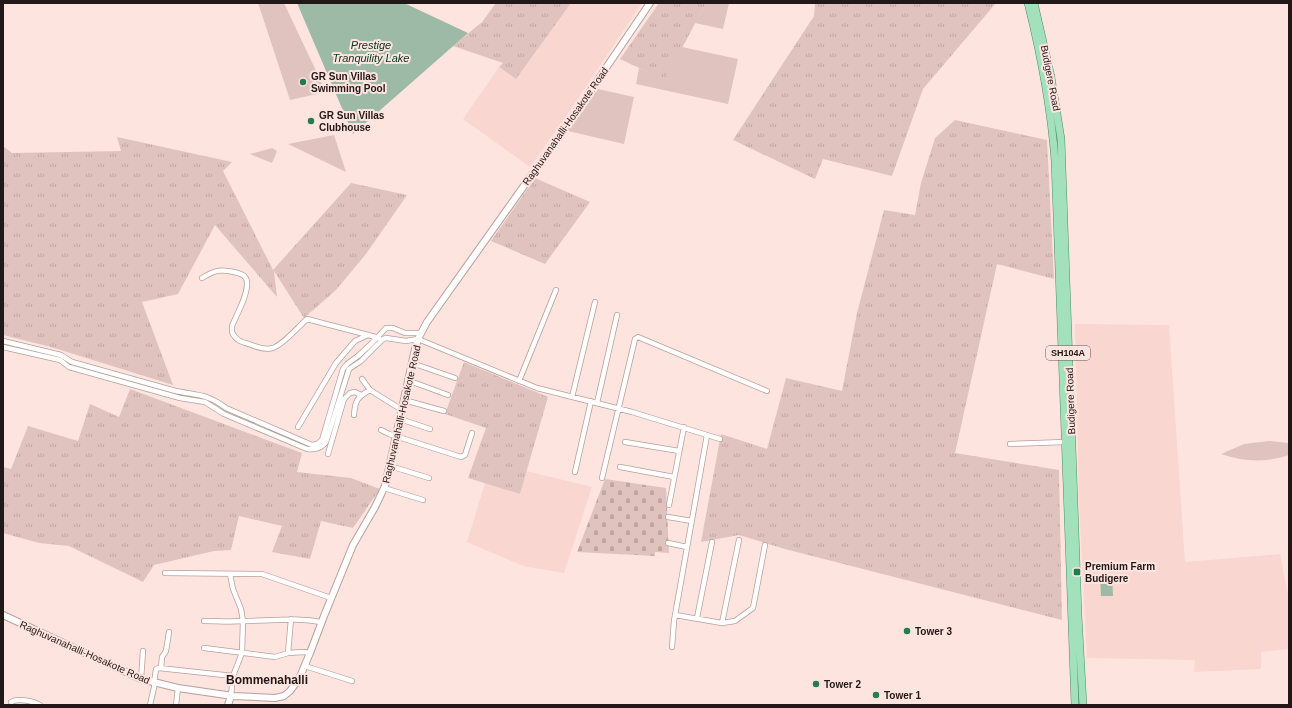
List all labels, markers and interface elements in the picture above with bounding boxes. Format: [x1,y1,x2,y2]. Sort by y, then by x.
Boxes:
water label: Prestige Tranquility Lake [333,39,409,64]
street label: Budigere Road [1039,44,1062,112]
street label: Raghuvanahalli-Hosakote Road [520,65,610,187]
place label: GR Sun Villas Swimming Pool [311,71,386,94]
marker: GR Sun Villas Swimming Pool [298,77,308,87]
place label: GR Sun Villas Clubhouse [319,110,385,133]
marker: GR Sun Villas Clubhouse [306,116,316,126]
street label: Raghuvanahalli-Hosakote Road [380,344,423,484]
road number: SH104A [1046,346,1090,360]
street label: Budigere Road [1064,367,1077,435]
place label: Premium Farm Budigere [1085,561,1155,584]
marker: Premium Farm Budigere [1072,567,1082,577]
street label: Raghuvanahalli-Hosakote Road [18,619,152,686]
marker: Tower 3 [902,626,912,636]
place label: Tower 3 [915,626,952,637]
district label: Bommenahalli [226,673,308,687]
marker: Tower 2 [811,679,821,689]
place label: Tower 2 [824,679,861,690]
marker: Tower 1 [871,690,881,700]
place label: Tower 1 [884,690,921,701]

